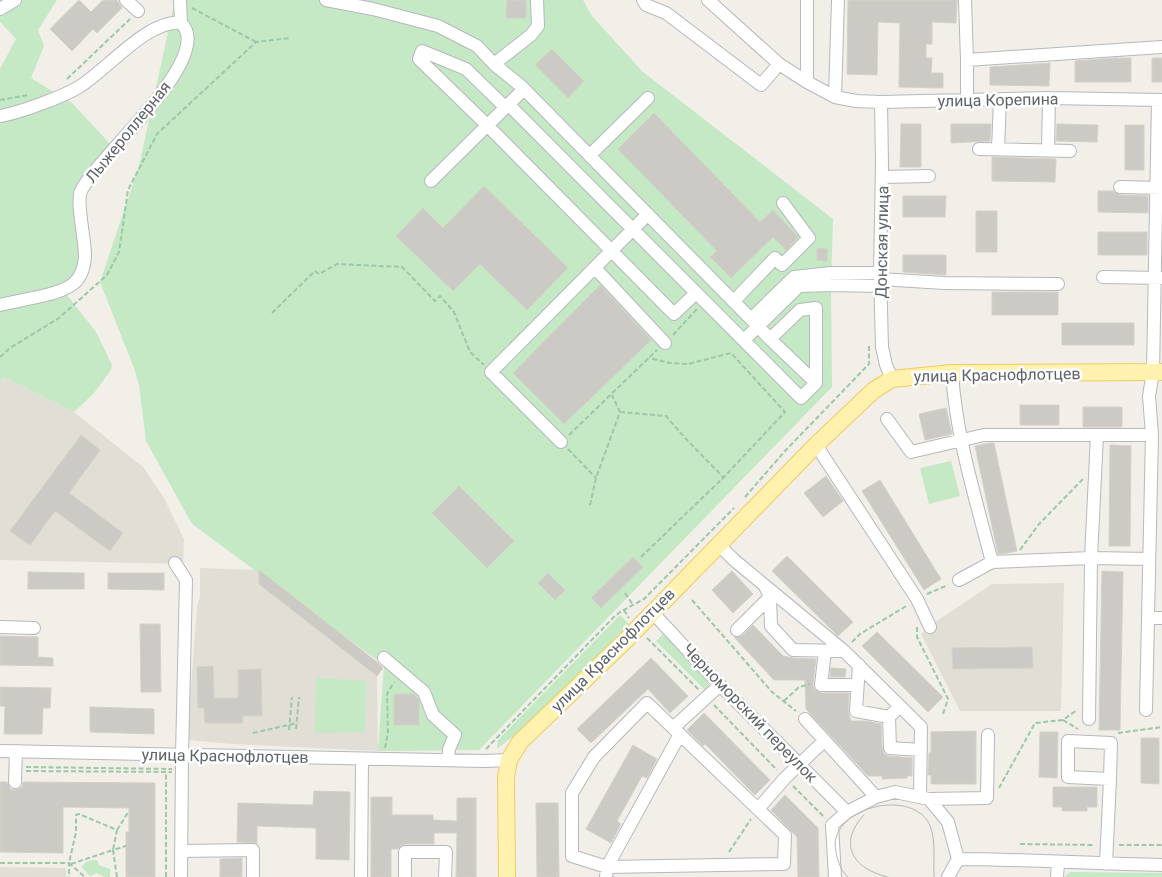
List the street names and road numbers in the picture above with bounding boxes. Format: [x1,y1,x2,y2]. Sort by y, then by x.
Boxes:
street label: Лыжероллерная [81,77,175,187]
street label: улица Корепина [937,89,1059,111]
street label: Донская улица [872,185,892,299]
street label: улица Краснофлотцев [913,364,1081,386]
street label: улица Краснофлотцев [547,584,679,716]
street label: Черноморский переулок [679,640,822,787]
street label: улица Краснофлотцев [141,745,309,767]

